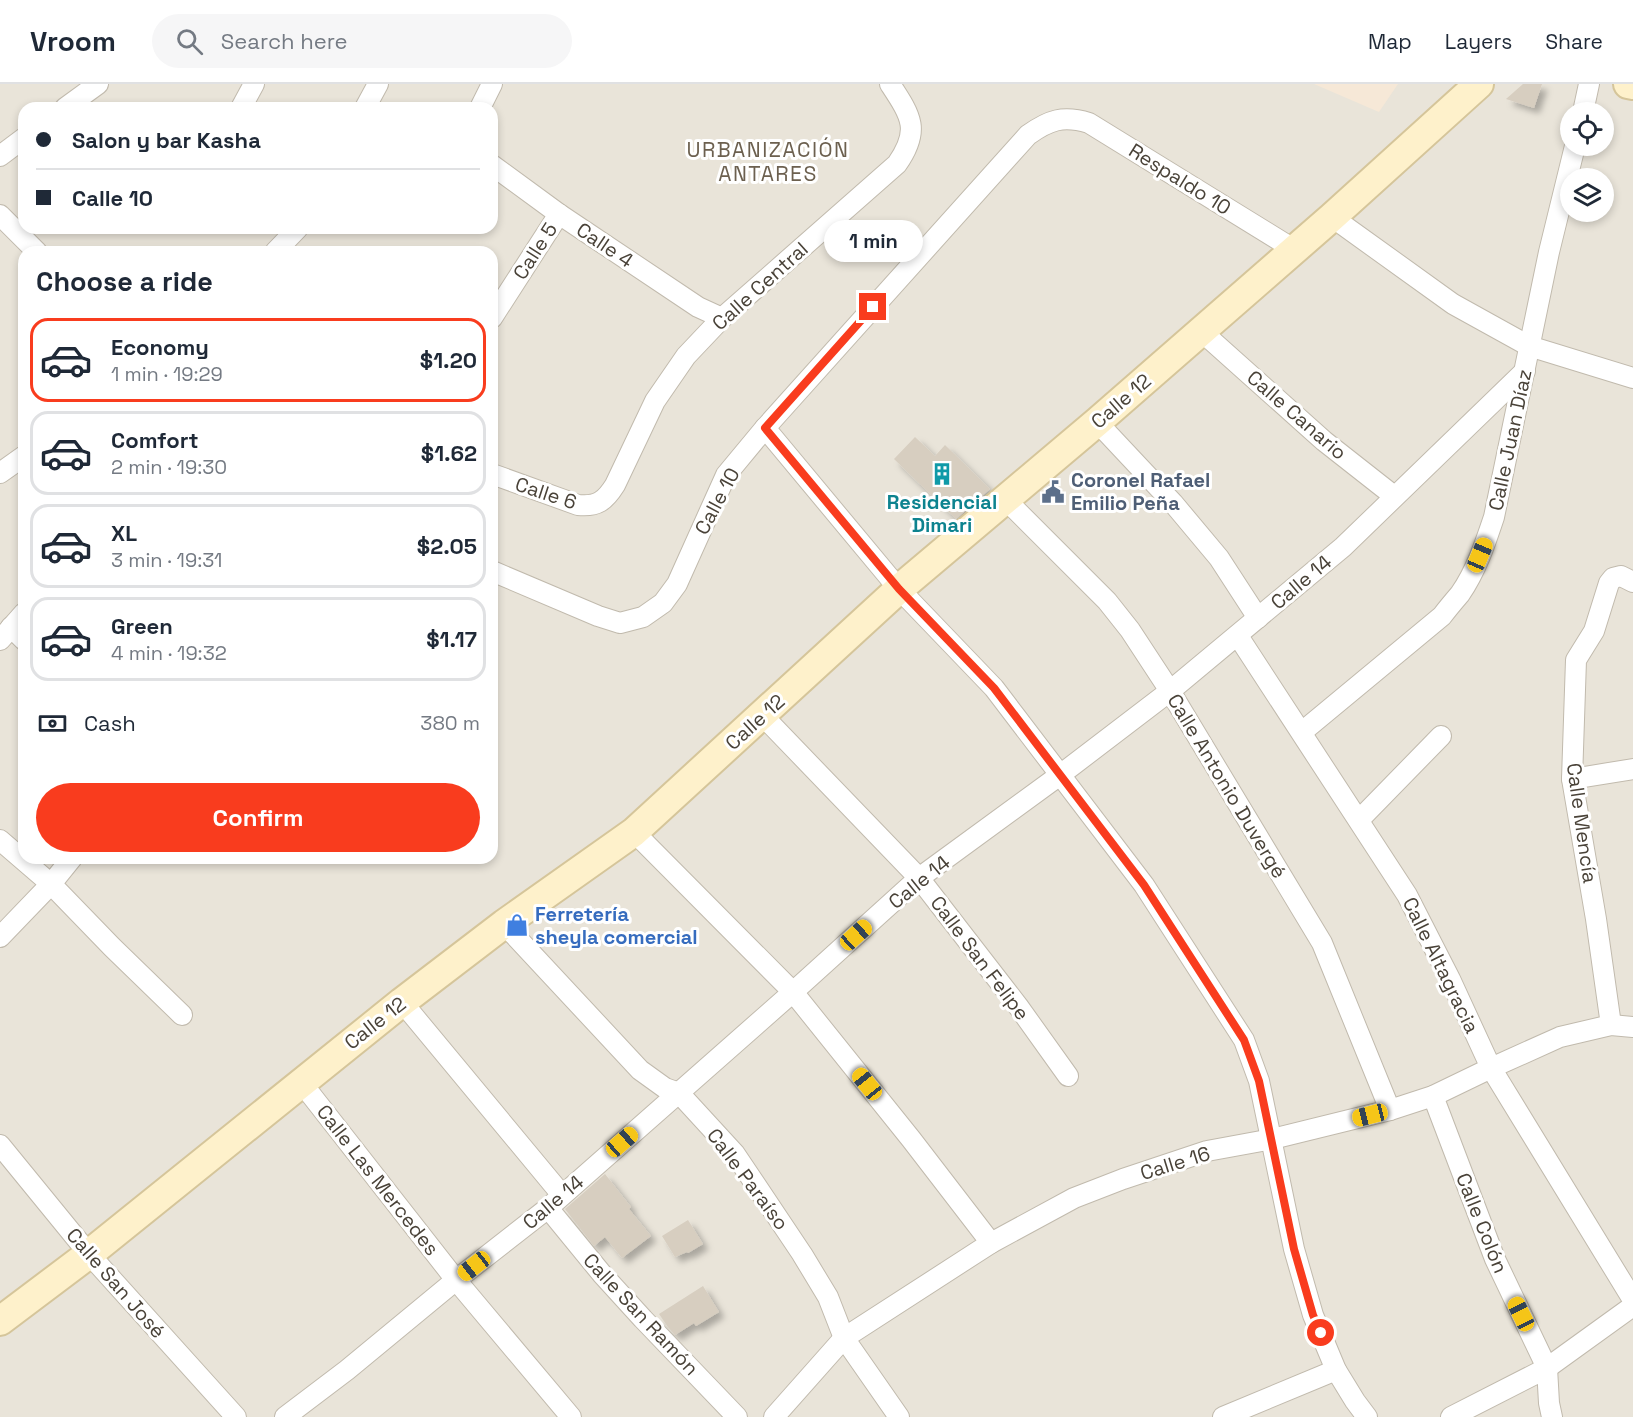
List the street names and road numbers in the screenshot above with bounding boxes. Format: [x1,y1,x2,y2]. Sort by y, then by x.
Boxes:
street label: Respaldo 10 [1124,137,1236,221]
street label: Calle 4 [571,216,639,274]
street label: Calle 5 [507,217,563,285]
street label: Calle Central [706,236,814,336]
street label: Calle Canario [1242,365,1352,465]
street label: Calle Juan Díaz [1482,367,1538,513]
street label: Calle 12 [1085,368,1157,434]
street label: Calle 10 [689,463,745,539]
street label: Calle 6 [512,471,580,515]
street label: Calle 14 [1265,549,1337,615]
street label: Calle 12 [720,688,790,756]
street label: Calle Antonio Duvergé [1162,689,1292,883]
street label: Calle Mencía [1561,761,1603,885]
street label: Calle 14 [883,849,955,915]
street label: Calle San Felipe [925,891,1035,1025]
street label: Calle Altagracia [1397,893,1485,1037]
street label: Calle 12 [339,991,411,1055]
street label: Calle Las Mercedes [311,1099,445,1261]
street label: Calle Paraíso [701,1123,795,1235]
street label: Calle 16 [1137,1140,1213,1186]
street label: Calle 14 [517,1169,589,1235]
street label: Calle Colón [1450,1169,1514,1277]
street label: Calle San José [61,1222,171,1344]
street label: Calle San Ramón [578,1247,704,1381]

